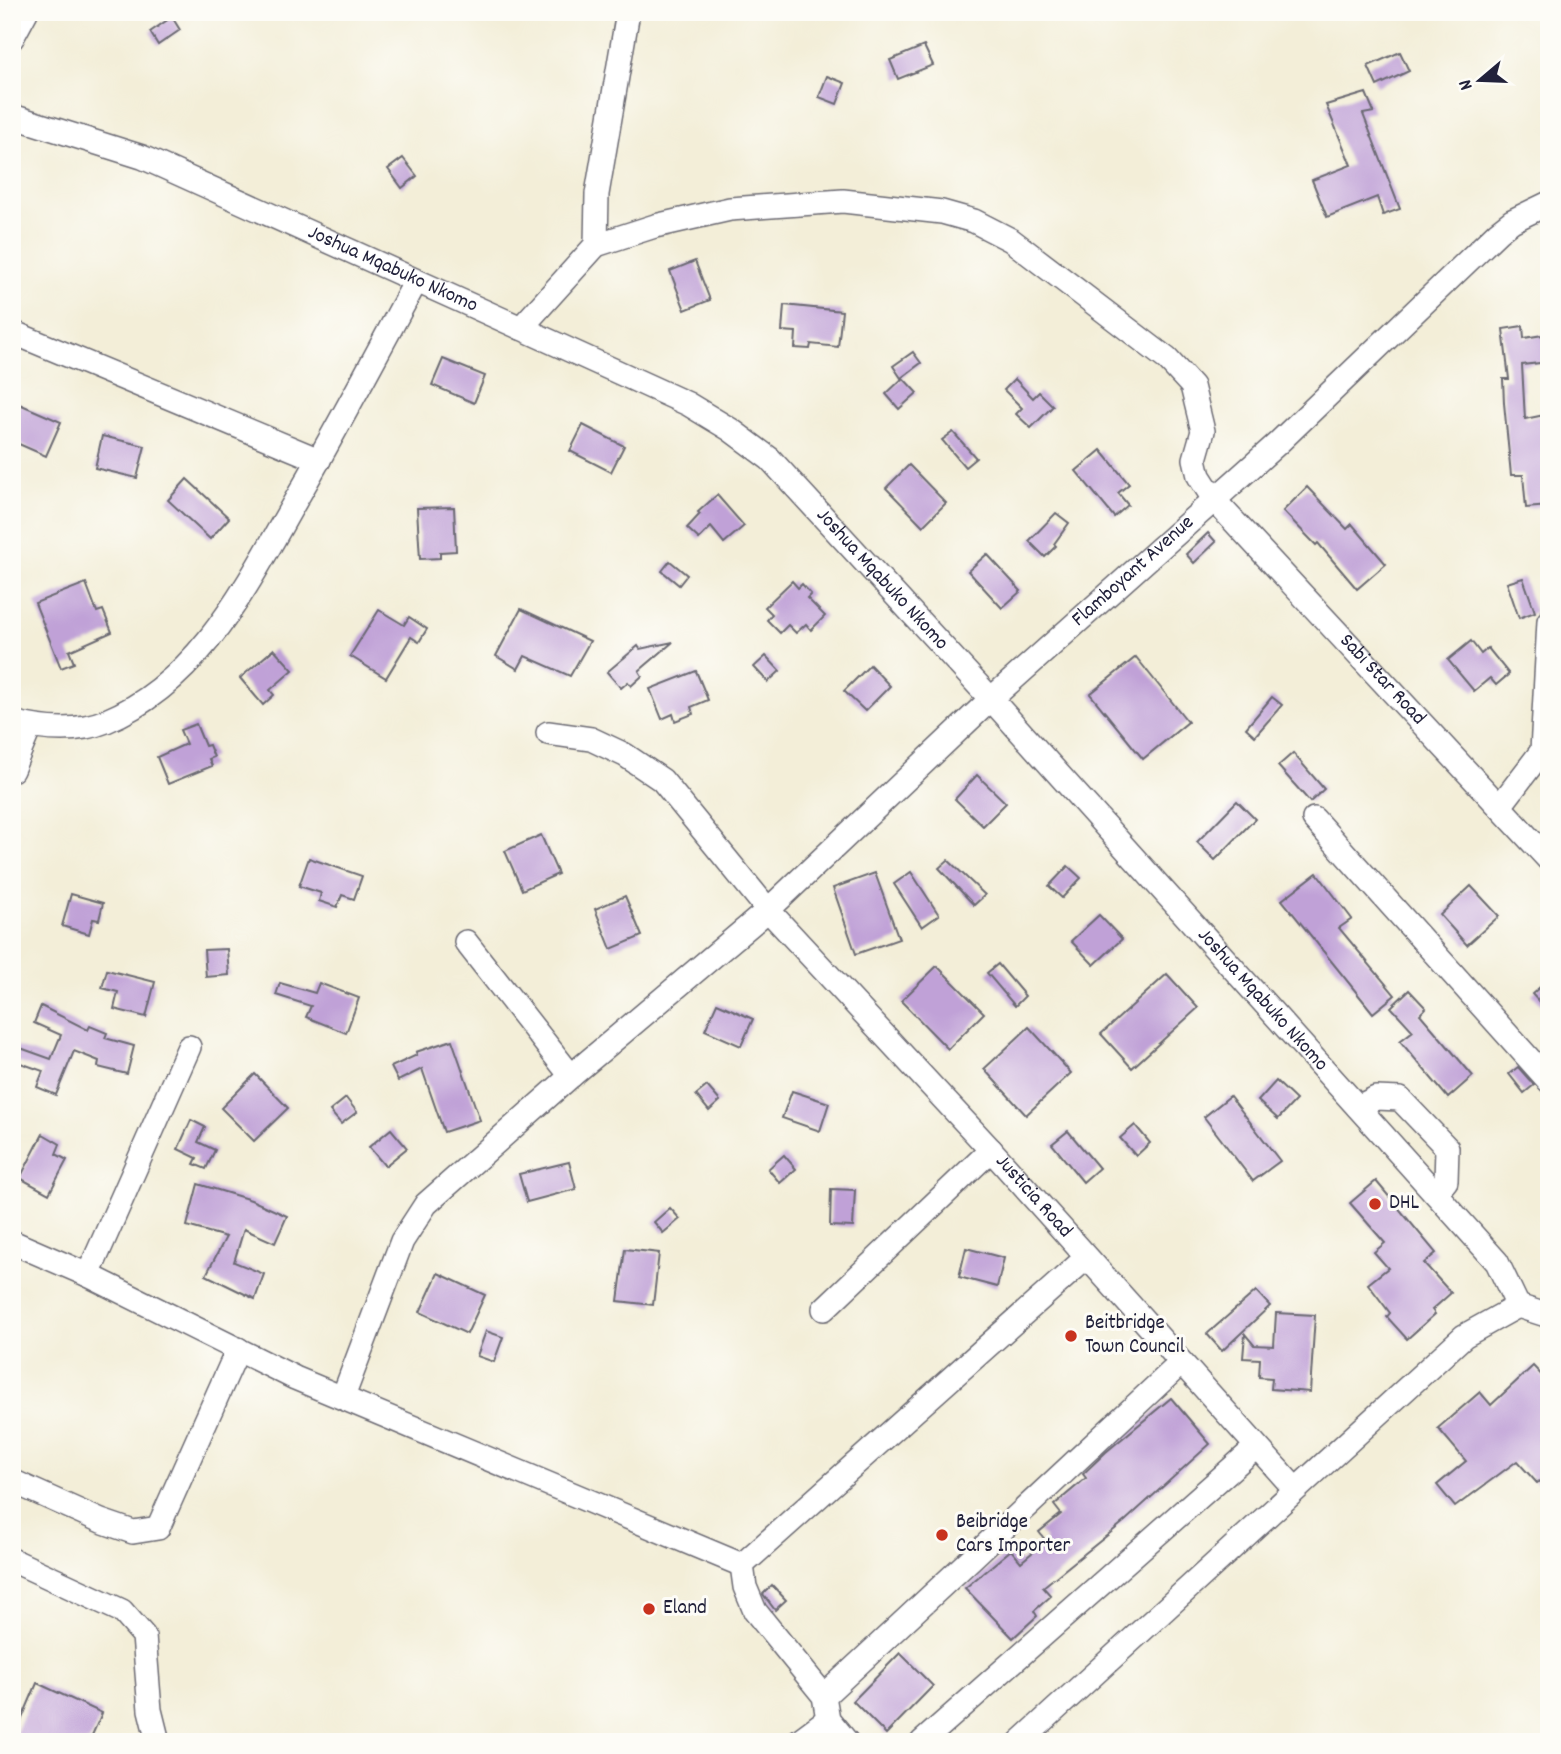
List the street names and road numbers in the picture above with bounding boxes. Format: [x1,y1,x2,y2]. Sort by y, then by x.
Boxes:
street label: Joshua Mqabuko Nkomo [302,218,482,321]
street label: Joshua Mqabuko Nkomo [808,502,955,658]
street label: Flamboyant Avenue [1066,509,1202,635]
street label: Sabi Star Road [1331,628,1432,733]
street label: Joshua Mqabuko Nkomo [1189,922,1335,1079]
street label: Justicia Road [987,1148,1079,1245]

